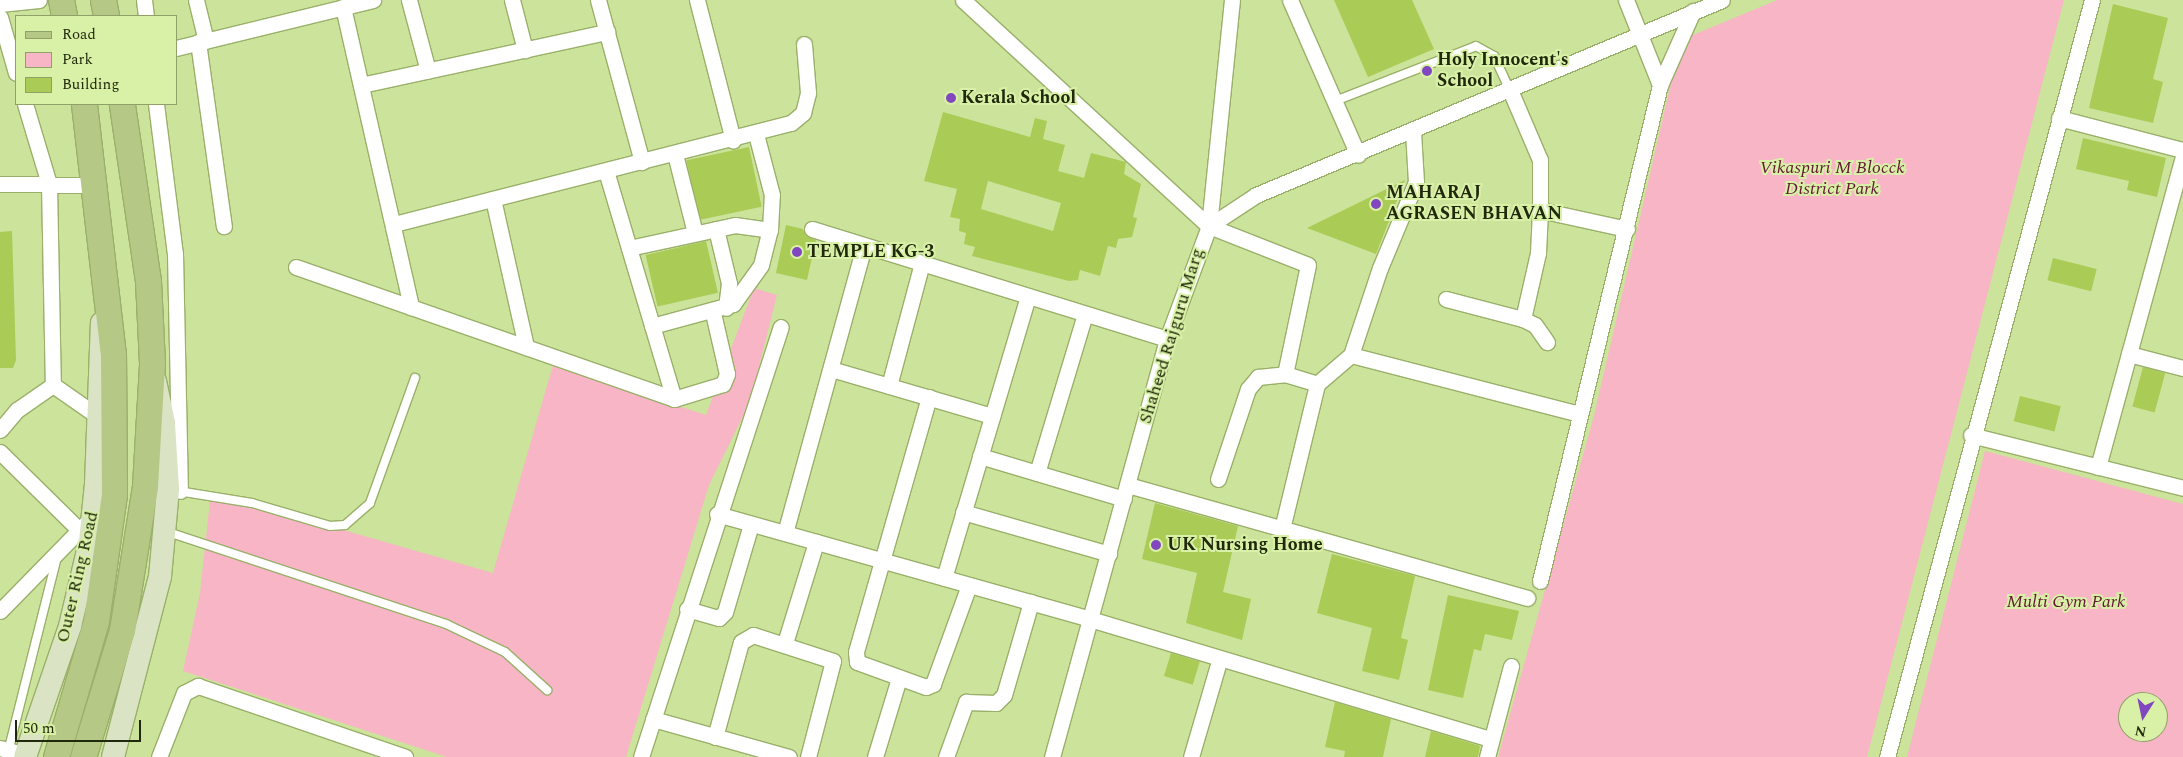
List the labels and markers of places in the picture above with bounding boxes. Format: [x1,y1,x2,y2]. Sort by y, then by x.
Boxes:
place label: Holy Innocent's School [1437,50,1569,92]
marker: Holy Innocent's School [1421,65,1433,77]
place label: Kerala School [961,87,1076,109]
marker: Kerala School [945,92,957,104]
place label: MAHARAJ AGRASEN BHAVAN [1386,183,1562,225]
marker: MAHARAJ AGRASEN BHAVAN [1370,198,1382,210]
place label: TEMPLE KG-3 [807,241,934,263]
marker: TEMPLE KG-3 [791,246,803,258]
place label: UK Nursing Home [1167,534,1323,556]
marker: UK Nursing Home [1149,538,1163,552]

